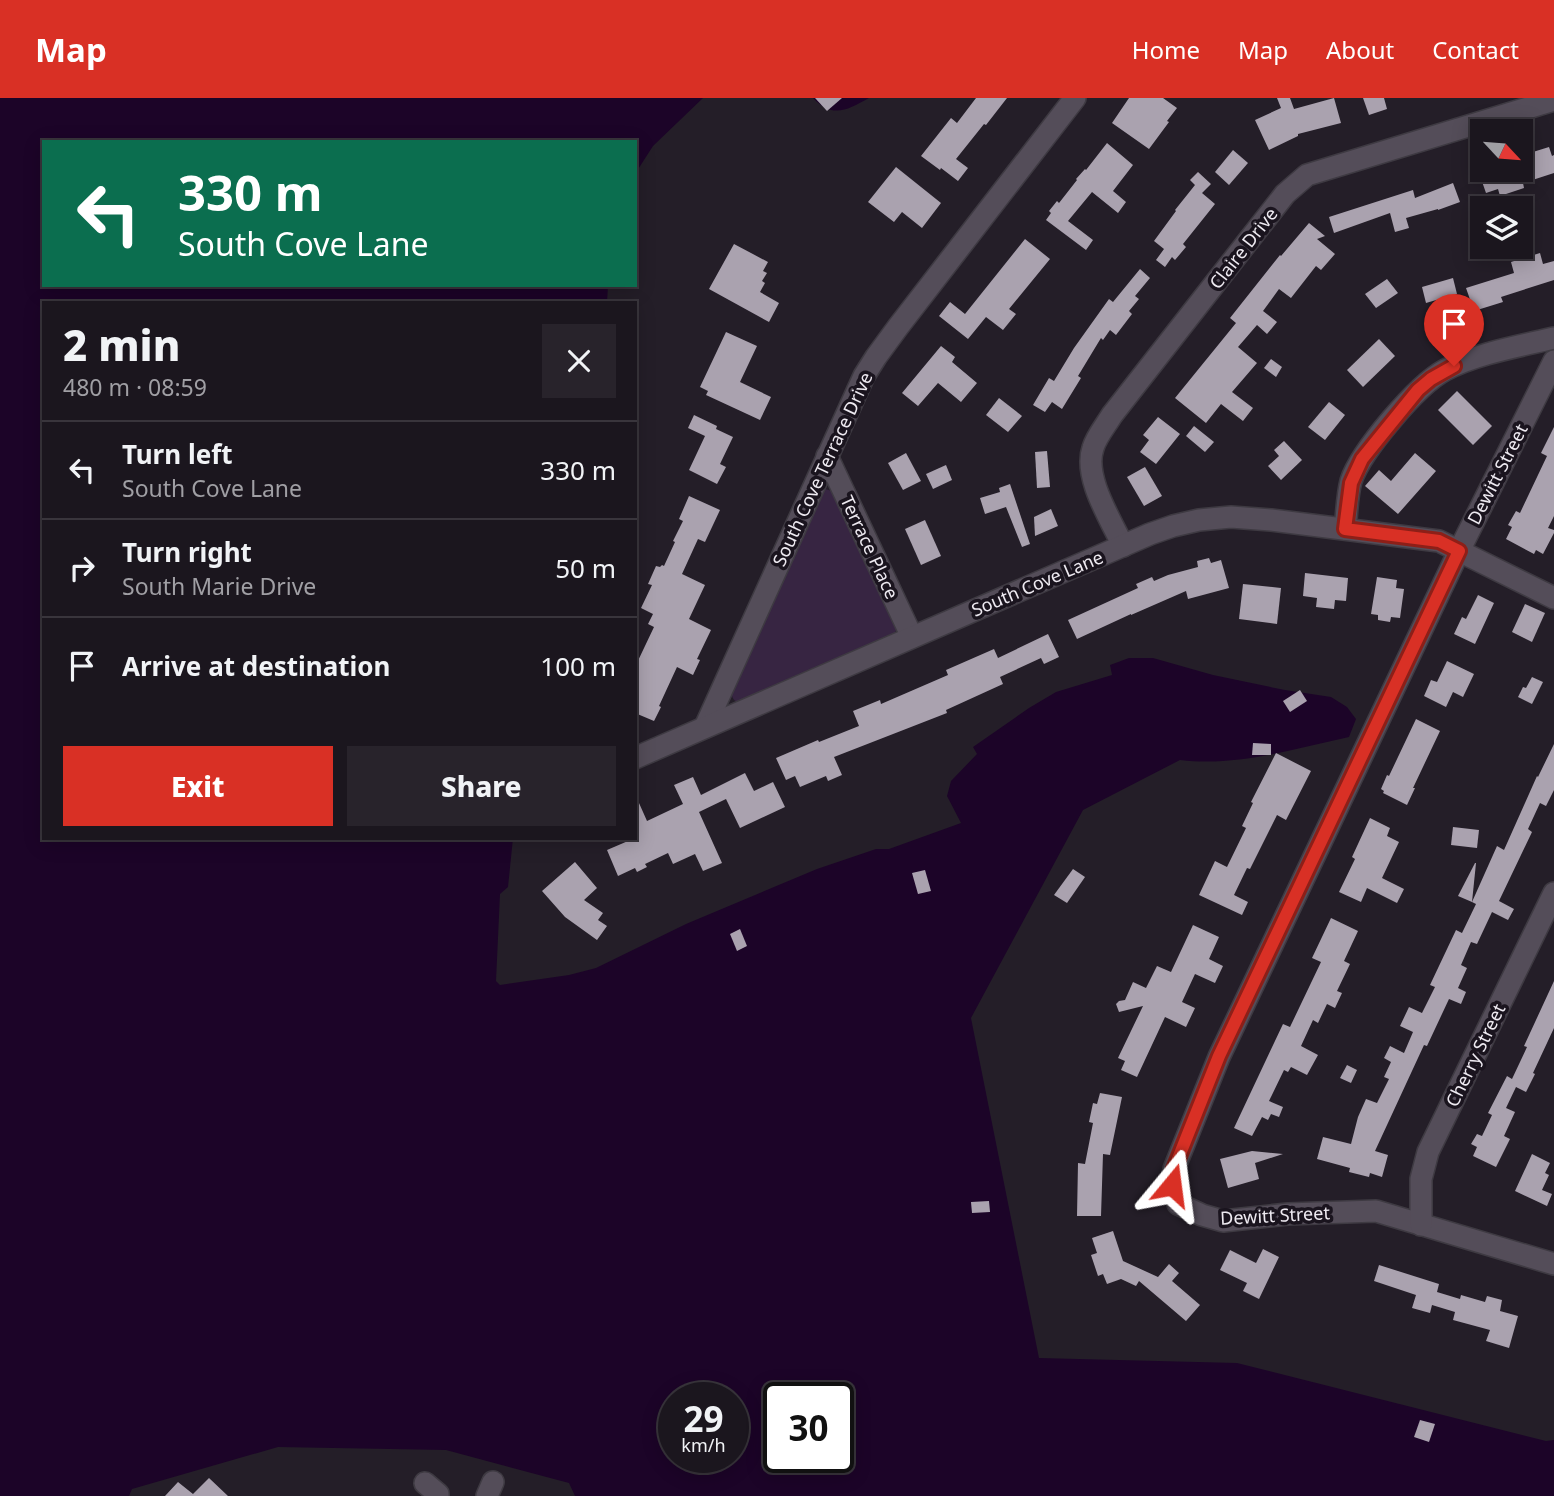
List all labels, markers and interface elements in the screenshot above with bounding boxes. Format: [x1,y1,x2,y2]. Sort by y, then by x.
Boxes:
text: Map [35,27,107,72]
text: Home [1132,33,1200,66]
text: Map [1238,33,1288,66]
text: About [1326,33,1394,66]
text: Contact [1432,33,1519,66]
north arrow [1470,119,1533,182]
map controls [1470,119,1533,259]
text: 330 m [178,159,323,225]
icon: left [63,168,154,259]
button: layers [1470,196,1533,259]
street label: Claire Drive [1204,202,1282,294]
text: South Cove Lane [178,222,428,265]
pin [1424,294,1484,366]
icon: arrive [1435,305,1473,343]
text: 2 min [63,316,180,373]
button: close [542,324,616,398]
street label: South Cove Terrace Drive [766,368,878,570]
text: 480 m · 08:59 [63,371,207,403]
street label: Dewitt Street [1461,419,1533,528]
text: Turn left [122,436,233,472]
icon: left [63,451,101,489]
text: 330 m [540,452,616,488]
text: South Cove Lane [122,472,302,504]
street label: Terrace Place [836,491,904,603]
text: Turn right [122,534,252,570]
street label: South Cove Lane [967,544,1107,622]
icon: right [63,549,101,587]
text: 50 m [555,550,616,586]
text: South Marie Drive [122,570,316,602]
icon: arrive [63,647,101,685]
text: Arrive at destination [122,648,391,684]
text: 100 m [540,648,616,684]
button: Exit [63,746,333,826]
button: Share [347,746,616,826]
street label: Cherry Street [1440,999,1510,1110]
position arrow [1135,1148,1209,1222]
street label: Dewitt Street [1220,1200,1331,1230]
speed limit sign: 30 [763,1382,854,1473]
text: 29 [683,1395,724,1442]
text: km/h [681,1433,726,1457]

